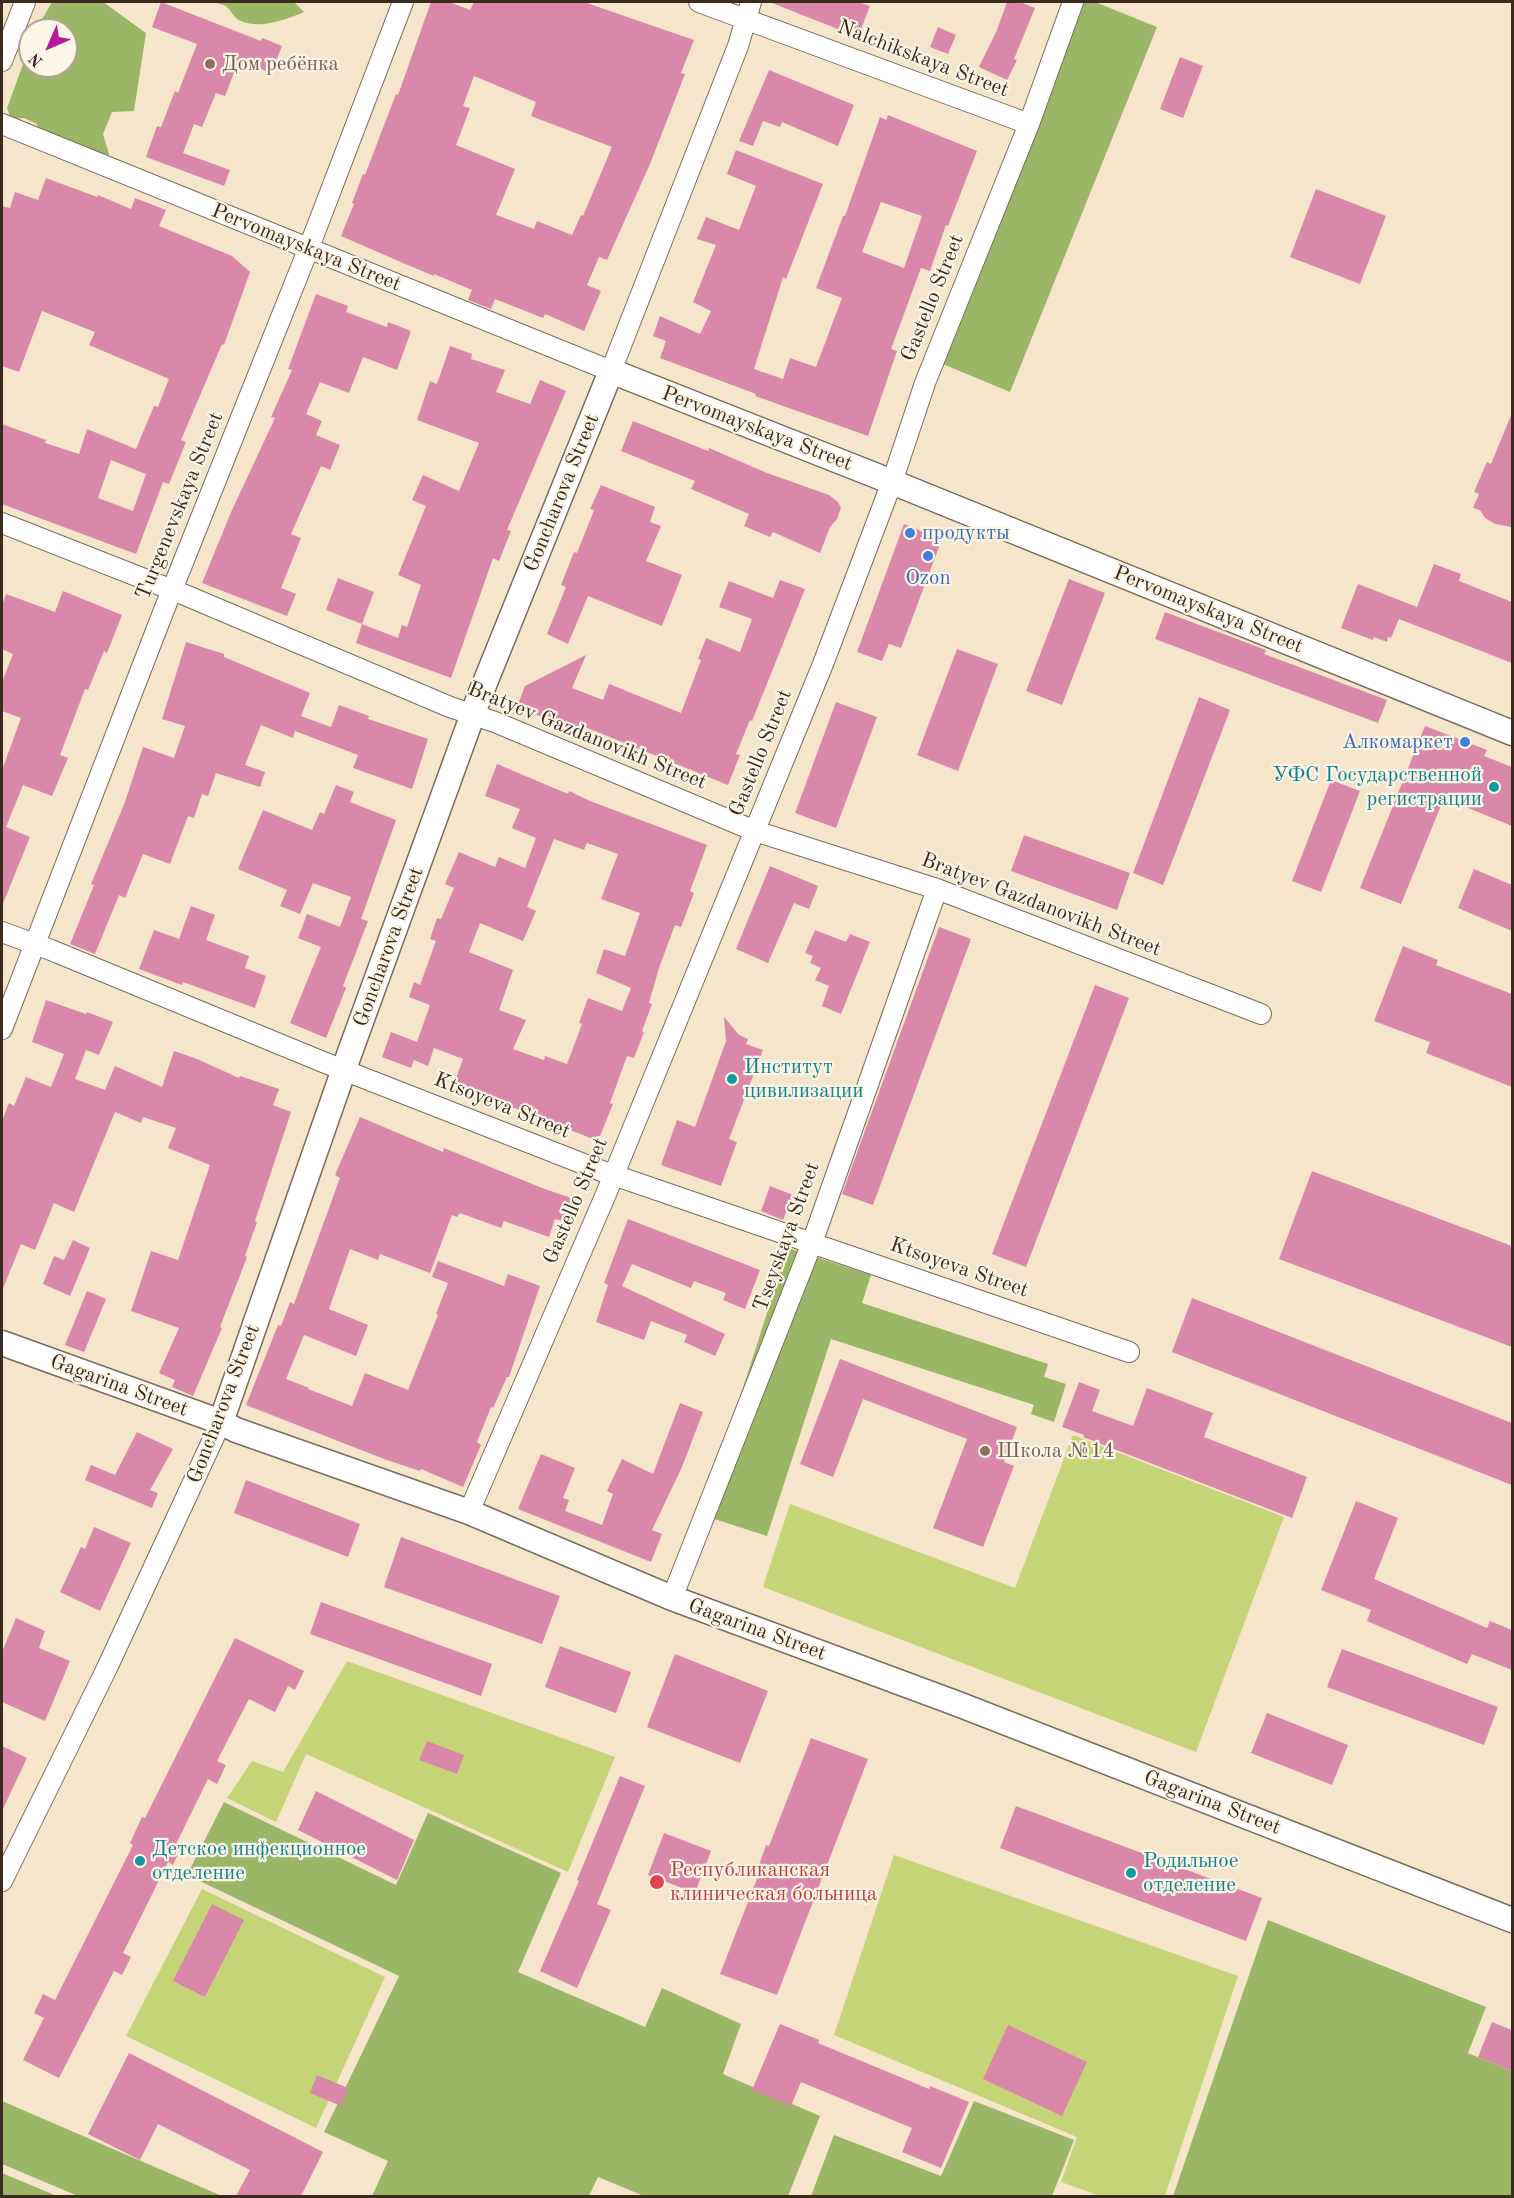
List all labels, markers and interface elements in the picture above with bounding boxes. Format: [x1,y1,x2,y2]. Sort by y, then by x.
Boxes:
street label: Nalchikskaya Street [834,15,1012,103]
north arrow [18,18,78,78]
text: N [27,49,47,69]
place label: Дом ребёнка [222,51,339,77]
marker: Дом ребёнка [203,57,217,71]
street label: Pervomayskaya Street [208,198,404,298]
street label: Gastello Street [896,231,970,365]
street label: Pervomayskaya Street [658,381,856,477]
street label: Turgenevskaya Street [131,408,229,604]
street label: Goncharova Street [519,410,605,576]
place label: продукты [922,520,1010,546]
marker: продукты [903,526,917,540]
marker: Ozon [921,549,935,563]
street label: Pervomayskaya Street [1110,560,1306,660]
place label: Ozon [905,565,951,591]
street label: Bratyev Gazdanovikh Street [464,677,710,795]
street label: Gastello Street [724,686,798,820]
place label: Алкомаркет [1342,729,1453,755]
marker: Алкомаркет [1458,735,1472,749]
place label: УФС Государственной регистрации [1273,762,1482,812]
marker: УФС Государственной регистрации [1487,780,1501,794]
street label: Bratyev Gazdanovikh Street [917,848,1165,962]
street label: Goncharova Street [348,864,430,1030]
place label: Институт цивилизации [744,1054,864,1104]
street label: Ktsoyeva Street [430,1067,574,1145]
marker: Институт цивилизации [725,1072,739,1086]
street label: Gastello Street [538,1134,614,1268]
street label: Tseyskaya Street [748,1159,826,1315]
street label: Ktsoyeva Street [886,1232,1032,1304]
street label: Goncharova Street [182,1321,266,1487]
street label: Gagarina Street [47,1349,191,1423]
place label: Школа №14 [997,1438,1115,1464]
marker: Школа №14 [978,1444,992,1458]
street label: Gagarina Street [685,1593,829,1667]
street label: Gagarina Street [1140,1765,1284,1841]
place label: Детское инфекционное отделение [152,1836,366,1886]
place label: Родильное отделение [1143,1848,1238,1898]
marker: Детское инфекционное отделение [133,1854,147,1868]
place label: Республиканская клиническая больница [670,1857,877,1907]
marker: Родильное отделение [1124,1866,1138,1880]
marker: Республиканская клиническая больница [648,1873,666,1891]

